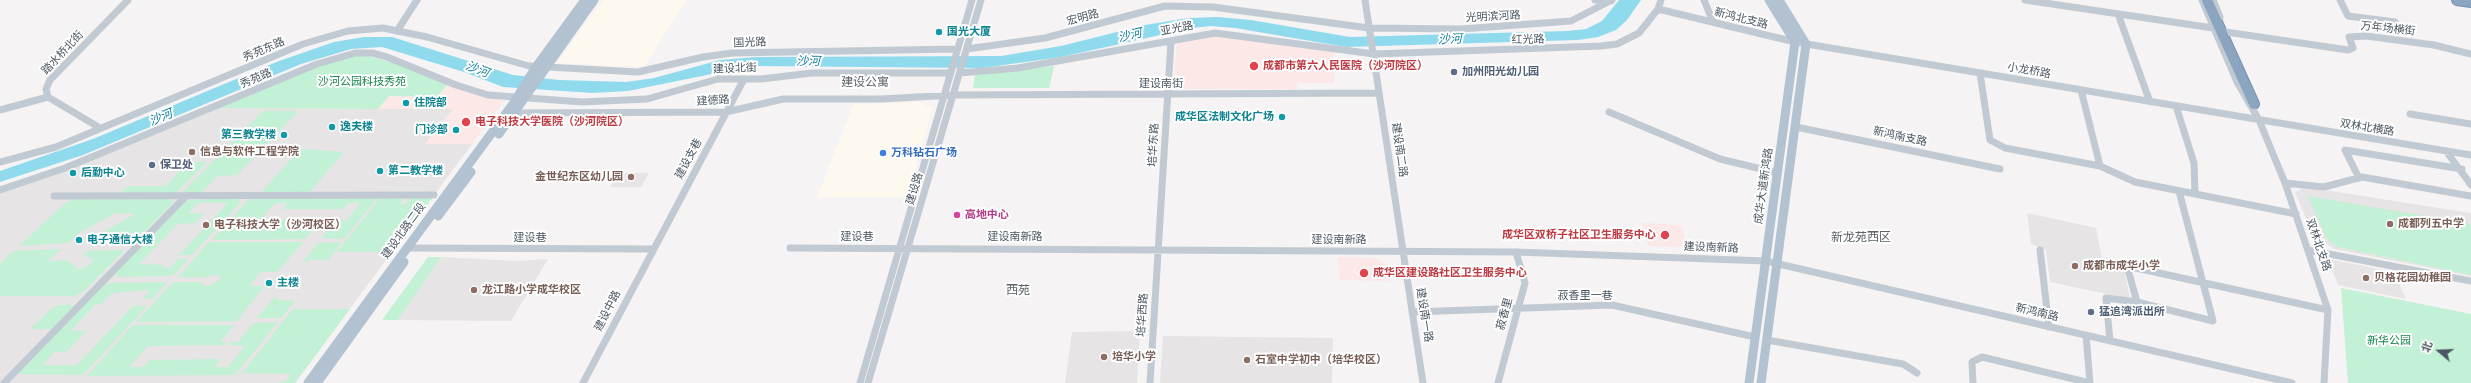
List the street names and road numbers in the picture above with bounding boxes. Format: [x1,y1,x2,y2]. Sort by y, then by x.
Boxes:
street label: 新鸿北支路 [1713,6,1769,32]
street label: 宏明路 [1065,7,1101,29]
street label: 光明滨河路 [1465,9,1521,25]
street label: 亚光路 [1160,19,1194,39]
street label: 万年场横街 [2360,20,2416,38]
street label: 踏水桥北街 [39,28,87,78]
street label: 红光路 [1511,33,1545,47]
street label: 秀苑东路 [241,35,287,65]
street label: 国光路 [733,36,767,50]
street label: 小龙桥路 [2006,61,2052,81]
street label: 建设北街 [713,62,757,76]
street label: 秀苑路 [238,66,274,92]
street label: 建设南街 [1139,77,1183,91]
street label: 建德路 [696,93,730,109]
street label: 双林北横路 [2339,117,2395,139]
street label: 建设南二路 [1389,122,1409,178]
street label: 培华东路 [1146,123,1162,167]
street label: 新鸿南支路 [1872,125,1928,149]
street label: 建设支巷 [673,136,705,182]
street label: 成华大道新鸿路 [1752,147,1776,225]
street label: 建设路 [904,171,926,207]
street label: 建设北路二段 [379,200,429,262]
street label: 双林北支路 [2303,217,2333,273]
street label: 建设巷 [841,230,873,244]
street label: 建设南新路 [988,230,1042,244]
street label: 建设巷 [514,231,546,245]
street label: 建设南新路 [1312,233,1366,247]
street label: 建设南新路 [1683,240,1739,256]
street label: 建设南一路 [1413,287,1435,343]
street label: 建设中路 [592,288,624,334]
street label: 菽香里一巷 [1558,289,1612,303]
street label: 培华西路 [1135,293,1151,337]
street label: 菽香里 [1494,296,1516,332]
street label: 新鸿南路 [2014,302,2060,324]

